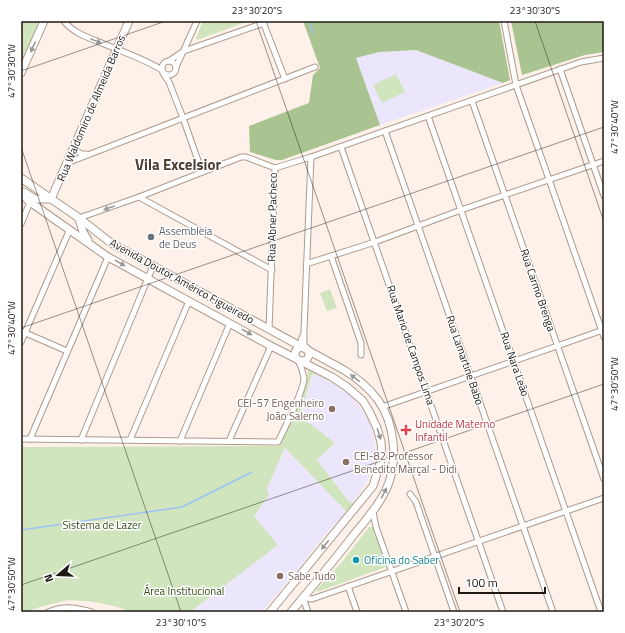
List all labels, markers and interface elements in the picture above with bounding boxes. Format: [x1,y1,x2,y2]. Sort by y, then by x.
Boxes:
text: 23°30'20"S [232,3,282,18]
text: 23°30'30"S [510,3,560,18]
street label: Rua Waldomiro de Almeida Barros [53,32,129,184]
one-way arrow [91,38,103,44]
one-way arrow [29,41,35,53]
text: 47°30'30"W [4,44,19,98]
text: 47°30'40"W [607,100,622,154]
district label: Vila Excelsior [135,153,221,176]
street label: Rua Abner Pacheco [263,172,281,262]
one-way arrow [103,205,115,211]
place label: Assembleia de Deus [159,223,213,252]
marker: Assembleia de Deus [146,232,156,242]
street label: Avenida Doutor Américo Figueiredo [107,235,257,328]
street label: Rua Carmo Brenga [516,247,560,334]
one-way arrow [114,260,126,267]
street label: Rua Mario de Campos Lima [383,283,439,408]
text: 47°30'40"W [4,301,19,355]
street label: Rua Lamartine Babo [442,313,488,407]
one-way arrow [241,329,252,336]
street label: Rua Nara Leão [496,330,534,399]
text: 47°30'50"W [607,357,622,411]
one-way arrow [349,373,360,382]
place label: CEI-57 Engenheiro João Salerno [237,395,324,424]
marker: CEI-57 Engenheiro João Salerno [327,404,337,414]
place label: Unidade Materno Infantil [415,416,495,445]
marker: Unidade Materno Infantil [400,424,412,436]
one-way arrow [376,428,382,440]
place label: CEI-82 Professor Benedito Marçal - Didi [354,448,457,477]
marker: CEI-82 Professor Benedito Marçal - Didi [341,457,351,467]
one-way arrow [380,487,387,499]
park label: Sistema de Lazer [63,517,142,533]
one-way arrow [320,540,329,550]
place label: Oficina do Saber [364,552,439,568]
north arrow [38,555,78,595]
marker: Oficina do Saber [351,555,361,565]
text: 47°30'50"W [4,557,19,611]
place label: Sabe Tudo [288,568,336,584]
scale bar [459,569,545,595]
marker: Sabe Tudo [275,571,285,581]
text: N [40,572,57,584]
text: 100 m [465,573,498,592]
park label: Área Institucional [144,583,224,599]
text: 23°30'10"S [156,615,206,630]
text: 23°30'20"S [434,615,484,630]

